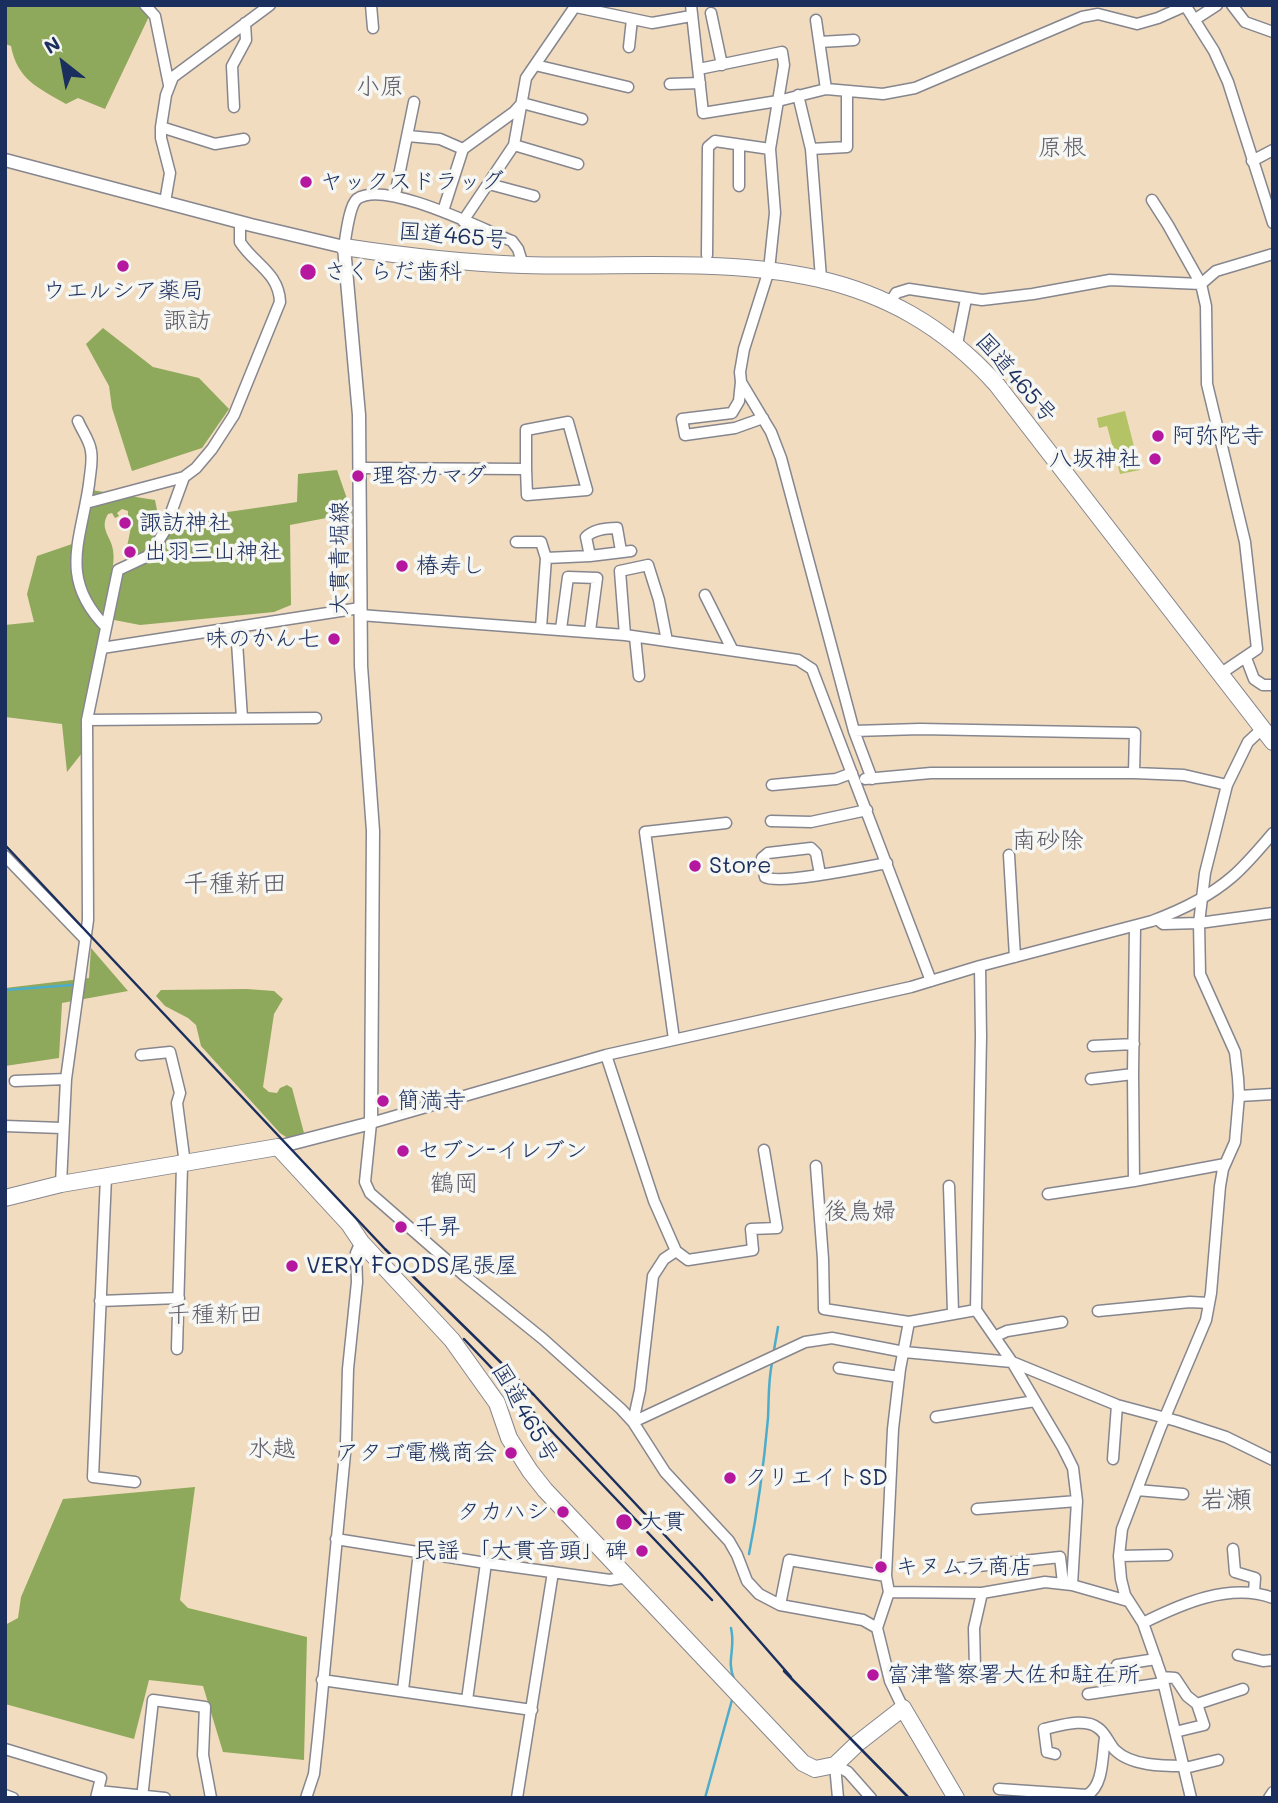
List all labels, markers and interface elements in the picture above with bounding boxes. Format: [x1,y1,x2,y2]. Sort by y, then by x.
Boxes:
north arrow [28,28,98,98]
text: N [39,30,65,59]
district label: 小原 [356,73,404,101]
district label: 原根 [1038,134,1086,162]
place label: ヤックスドラッグ [320,168,504,196]
marker: ヤックスドラッグ [298,174,314,190]
street label: 国道465号 [397,217,509,255]
marker: ウエルシア薬局 [115,258,131,274]
place label: さくらだ歯科 [324,258,462,286]
marker: さくらだ歯科 [298,262,318,282]
place label: ウエルシア薬局 [43,277,203,305]
district label: 諏訪 [163,307,211,335]
street label: 国道465号 [970,328,1062,428]
place label: 阿弥陀寺 [1172,422,1264,450]
marker: 阿弥陀寺 [1150,428,1166,444]
place label: 八坂神社 [1049,445,1141,473]
marker: 八坂神社 [1147,451,1163,467]
place label: 理容カマダ [372,462,487,490]
marker: 理容カマダ [350,468,366,484]
street label: 大貫青堀線 [326,501,354,615]
place label: 諏訪神社 [139,509,231,537]
marker: 諏訪神社 [117,515,133,531]
place label: 出羽三山神社 [144,538,282,566]
marker: 出羽三山神社 [122,544,138,560]
place label: 椿寿し [416,552,485,580]
marker: 椿寿し [394,558,410,574]
place label: 味のかん七 [205,625,320,653]
marker: 味のかん七 [326,631,342,647]
district label: 南砂除 [1012,827,1084,855]
place label: Store [709,852,771,880]
marker: Store [687,858,703,874]
district label: 千種新田 [183,868,287,900]
place label: 簡満寺 [397,1087,466,1115]
marker: 簡満寺 [375,1093,391,1109]
place label: セブン-イレブン [417,1137,588,1165]
marker: セブン-イレブン [395,1143,411,1159]
district label: 鶴岡 [430,1170,478,1198]
district label: 後鳥婦 [824,1198,896,1226]
place label: 千昇 [415,1213,461,1241]
marker: 千昇 [393,1219,409,1235]
place label: VERY FOODS尾張屋 [306,1252,518,1280]
marker: VERY FOODS尾張屋 [284,1258,300,1274]
district label: 千種新田 [167,1301,263,1329]
street label: 国道465号 [486,1359,564,1467]
district label: 水越 [248,1435,296,1463]
place label: アタゴ電機商会 [336,1439,497,1467]
marker: アタゴ電機商会 [503,1445,519,1461]
place label: クリエイトSD [744,1464,888,1492]
marker: クリエイトSD [722,1470,738,1486]
district label: 岩瀬 [1200,1484,1252,1516]
place label: タカハシ [457,1498,549,1526]
marker: タカハシ [555,1504,571,1520]
place label: 大貫 [640,1508,686,1536]
marker: 大貫 [614,1512,634,1532]
place label: 民謡 「大貫音頭」碑 [414,1537,628,1565]
marker: 民謡 「大貫音頭」碑 [634,1543,650,1559]
place label: キヌムラ商店 [895,1553,1033,1581]
marker: キヌムラ商店 [873,1559,889,1575]
place label: 富津警察署大佐和駐在所 [887,1661,1140,1689]
marker: 富津警察署大佐和駐在所 [865,1667,881,1683]

